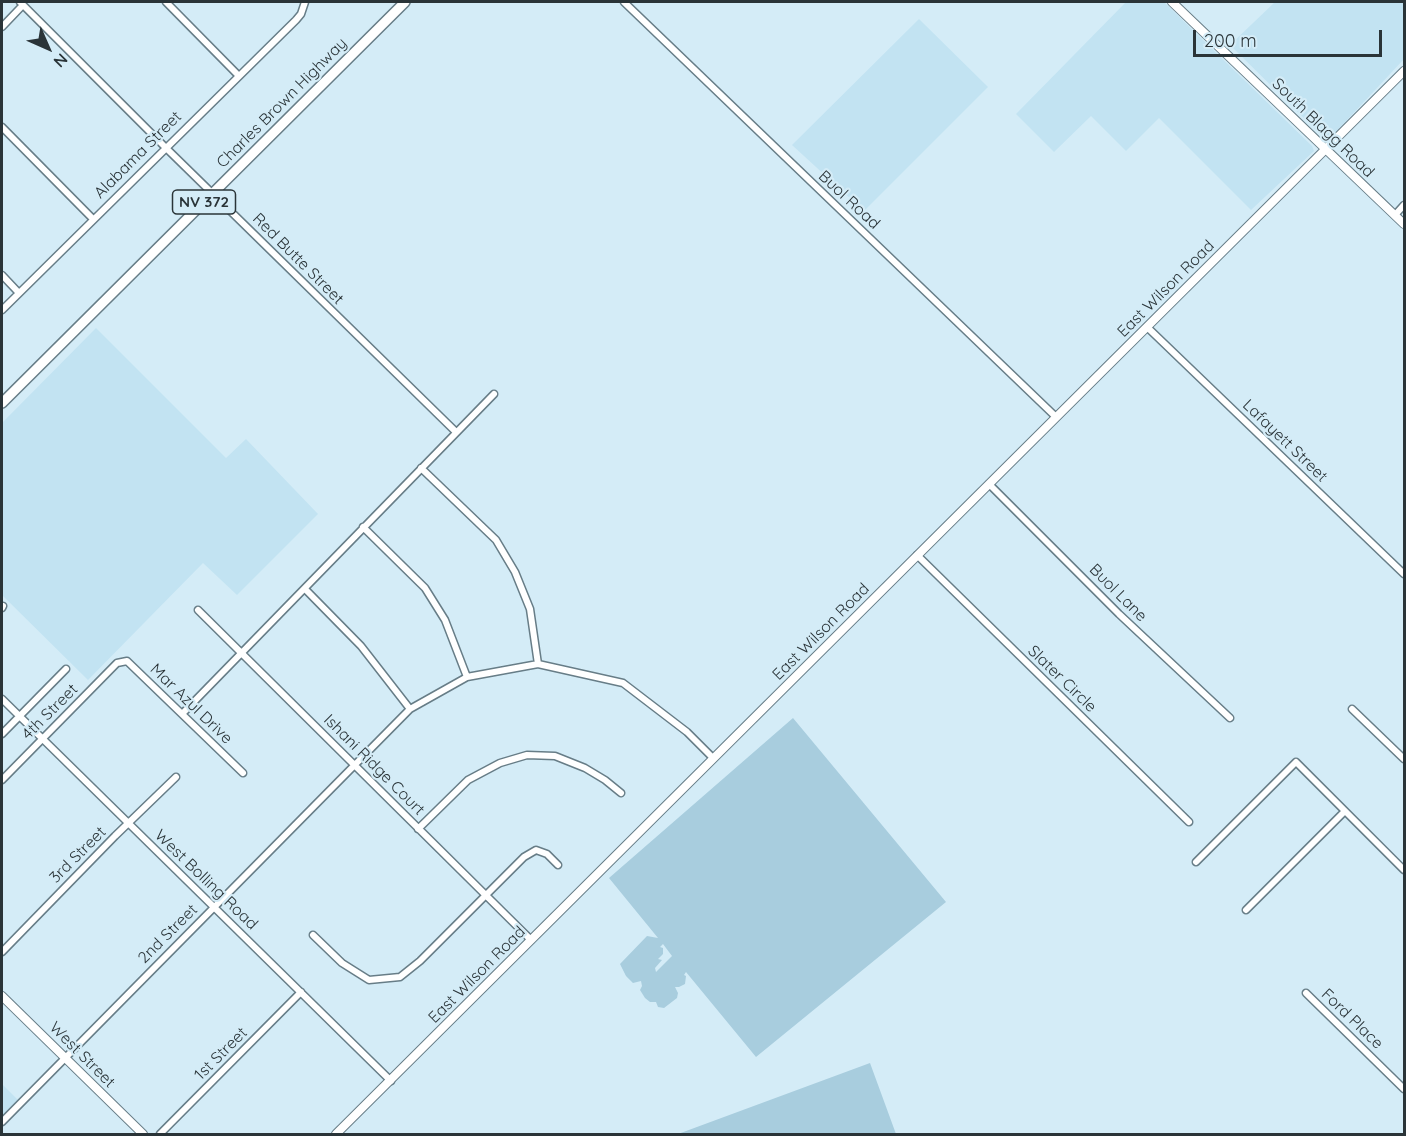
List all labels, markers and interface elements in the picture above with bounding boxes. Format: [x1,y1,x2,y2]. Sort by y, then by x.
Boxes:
north arrow [18,18,78,78]
scale bar [1196,18,1385,56]
text: 200 m [1204,29,1257,52]
street label: Charles Brown Highway [213,34,351,172]
text: N [50,49,72,72]
street label: South Blagg Road [1268,74,1378,182]
street label: Alabama Street [90,107,186,203]
street label: Buol Road [814,167,884,233]
road number: NV 372 [172,190,236,214]
street label: Red Butte Street [248,209,348,309]
street label: East Wilson Road [1114,237,1218,341]
street label: Lafayett Street [1239,396,1331,486]
street label: Buol Lane [1085,560,1151,626]
street label: East Wilson Road [769,580,873,684]
street label: Slater Circle [1024,642,1100,716]
street label: Mar Azul Drive [146,660,236,748]
street label: 4th Street [18,680,82,744]
street label: Ishani Ridge Court [319,710,429,820]
street label: 3rd Street [46,823,110,887]
street label: West Bolling Road [151,826,261,934]
street label: 2nd Street [134,900,202,968]
street label: East Wilson Road [425,923,529,1027]
street label: Ford Place [1317,985,1387,1053]
street label: West Street [45,1018,119,1092]
street label: 1st Street [191,1024,251,1084]

